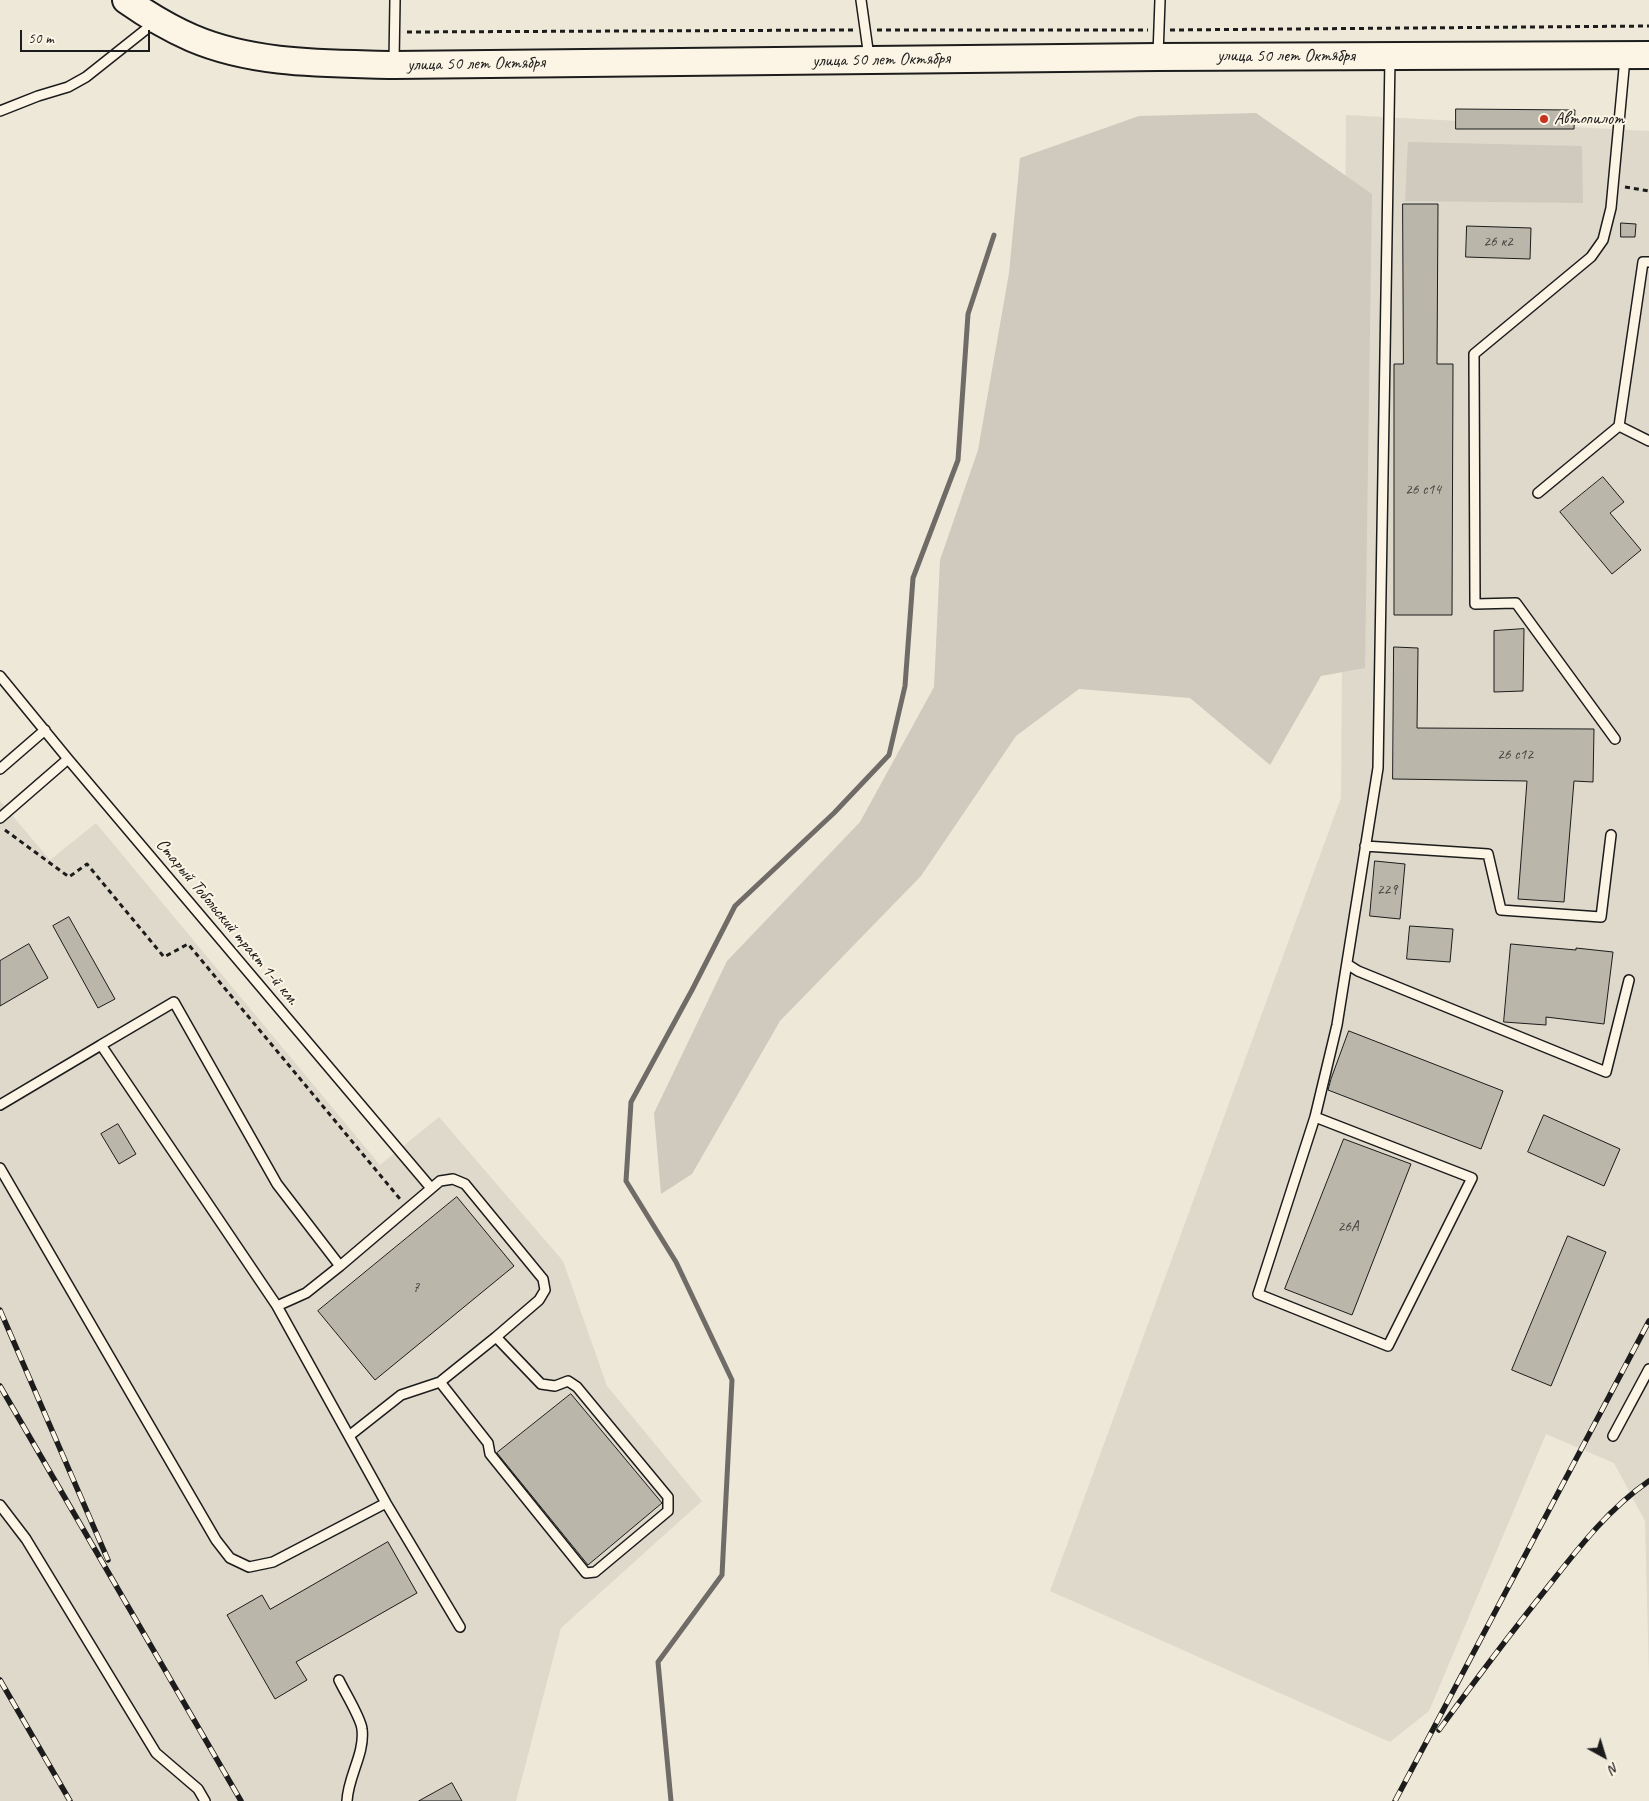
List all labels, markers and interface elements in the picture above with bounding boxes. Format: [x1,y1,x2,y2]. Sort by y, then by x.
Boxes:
scale bar [22,20,152,52]
text: 50 m [28,29,54,48]
street label: улица 50 лет Октября [1217,45,1355,67]
street label: улица 50 лет Октября [812,48,950,72]
street label: улица 50 лет Октября [407,52,545,76]
place label: Автопилот [1554,108,1624,130]
marker: Автопилот [1538,113,1550,125]
house number: 26 к2 [1483,233,1513,251]
house number: 26 с14 [1405,481,1441,499]
house number: 26 с12 [1497,746,1533,764]
street label: Старый Тобольский тракт 1-й км. [151,834,303,1010]
house number: 229 [1377,881,1397,899]
house number: 26А [1337,1218,1359,1236]
house number: 7 [413,1279,419,1297]
north arrow [1579,1731,1629,1781]
text: N [1605,1759,1622,1777]

